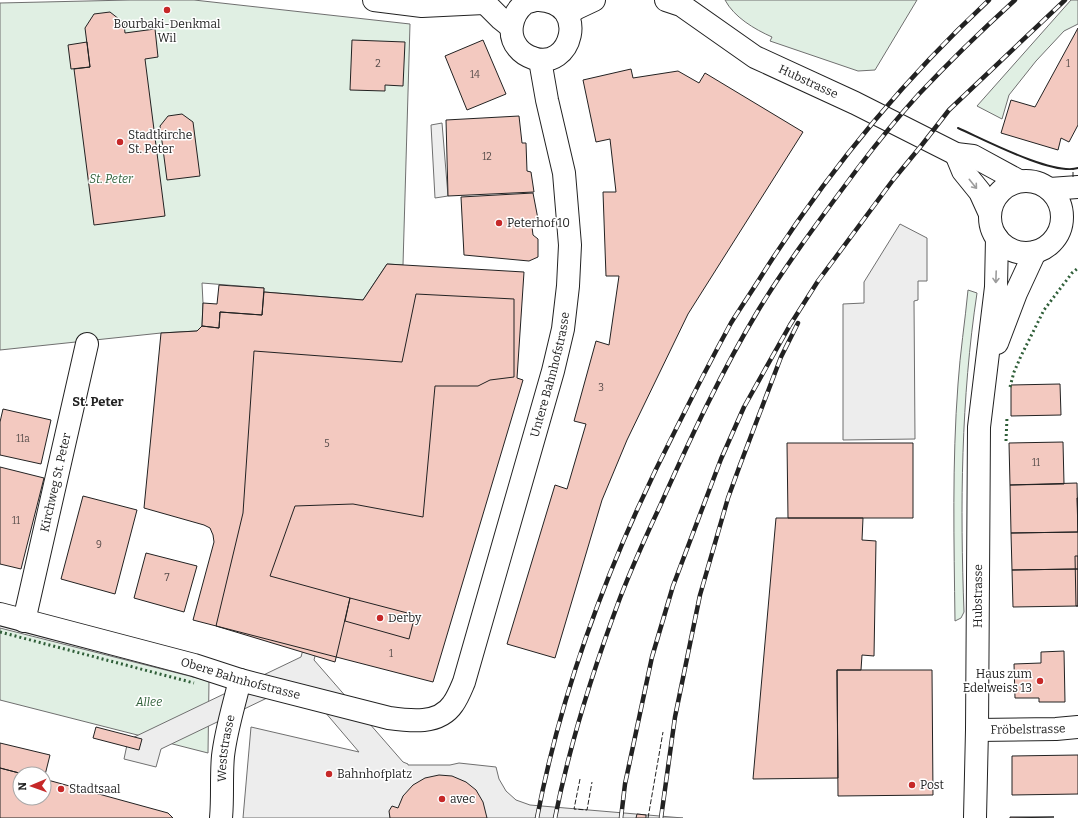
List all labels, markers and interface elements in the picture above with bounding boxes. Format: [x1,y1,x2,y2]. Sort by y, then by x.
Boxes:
marker: Bourbaki-Denkmal Wil [162,5,172,15]
place label: Bourbaki-Denkmal Wil [114,17,221,45]
house number: 2 [375,58,381,70]
house number: 1 [1066,58,1070,70]
street label: Hubstrasse [777,62,840,101]
house number: 14 [470,69,480,81]
place label: Stadtkirche St. Peter [128,128,192,156]
marker: Stadtkirche St. Peter [115,137,125,147]
house number: 12 [482,151,492,163]
park label: St. Peter [89,172,134,186]
one-way arrow [969,178,978,189]
place label: Peterhof 10 [507,216,570,230]
marker: Peterhof 10 [494,218,504,228]
one-way arrow [992,270,1000,283]
street label: Untere Bahnhofstrasse [527,311,572,439]
house number: 3 [598,382,604,394]
district label: St. Peter [72,394,124,409]
street label: Kirchweg St. Peter [37,431,74,533]
house number: 11a [16,433,30,445]
house number: 5 [324,438,330,450]
house number: 11 [1032,457,1040,469]
house number: 11 [12,515,20,527]
house number: 9 [96,539,102,551]
street label: Hubstrasse [971,564,985,628]
house number: 7 [164,572,170,584]
place label: Derby [388,611,422,625]
marker: Derby [375,613,385,623]
house number: 1 [389,648,393,660]
street label: Obere Bahnhofstrasse [179,655,302,702]
place label: Haus zum Edelweiss 13 [963,667,1033,695]
marker: Haus zum Edelweiss 13 [1035,676,1045,686]
park label: Allee [135,695,162,709]
street label: Weststrasse [215,713,238,782]
street label: Fröbelstrasse [990,721,1066,737]
north arrow [12,766,52,806]
place label: Bahnhofplatz [337,767,412,781]
marker: Bahnhofplatz [324,769,334,779]
place label: Post [920,778,945,792]
marker: Post [907,780,917,790]
text: N [16,781,29,791]
place label: Stadtsaal [69,782,121,796]
marker: Stadtsaal [56,784,66,794]
place label: avec [450,792,475,806]
marker: avec [437,794,447,804]

